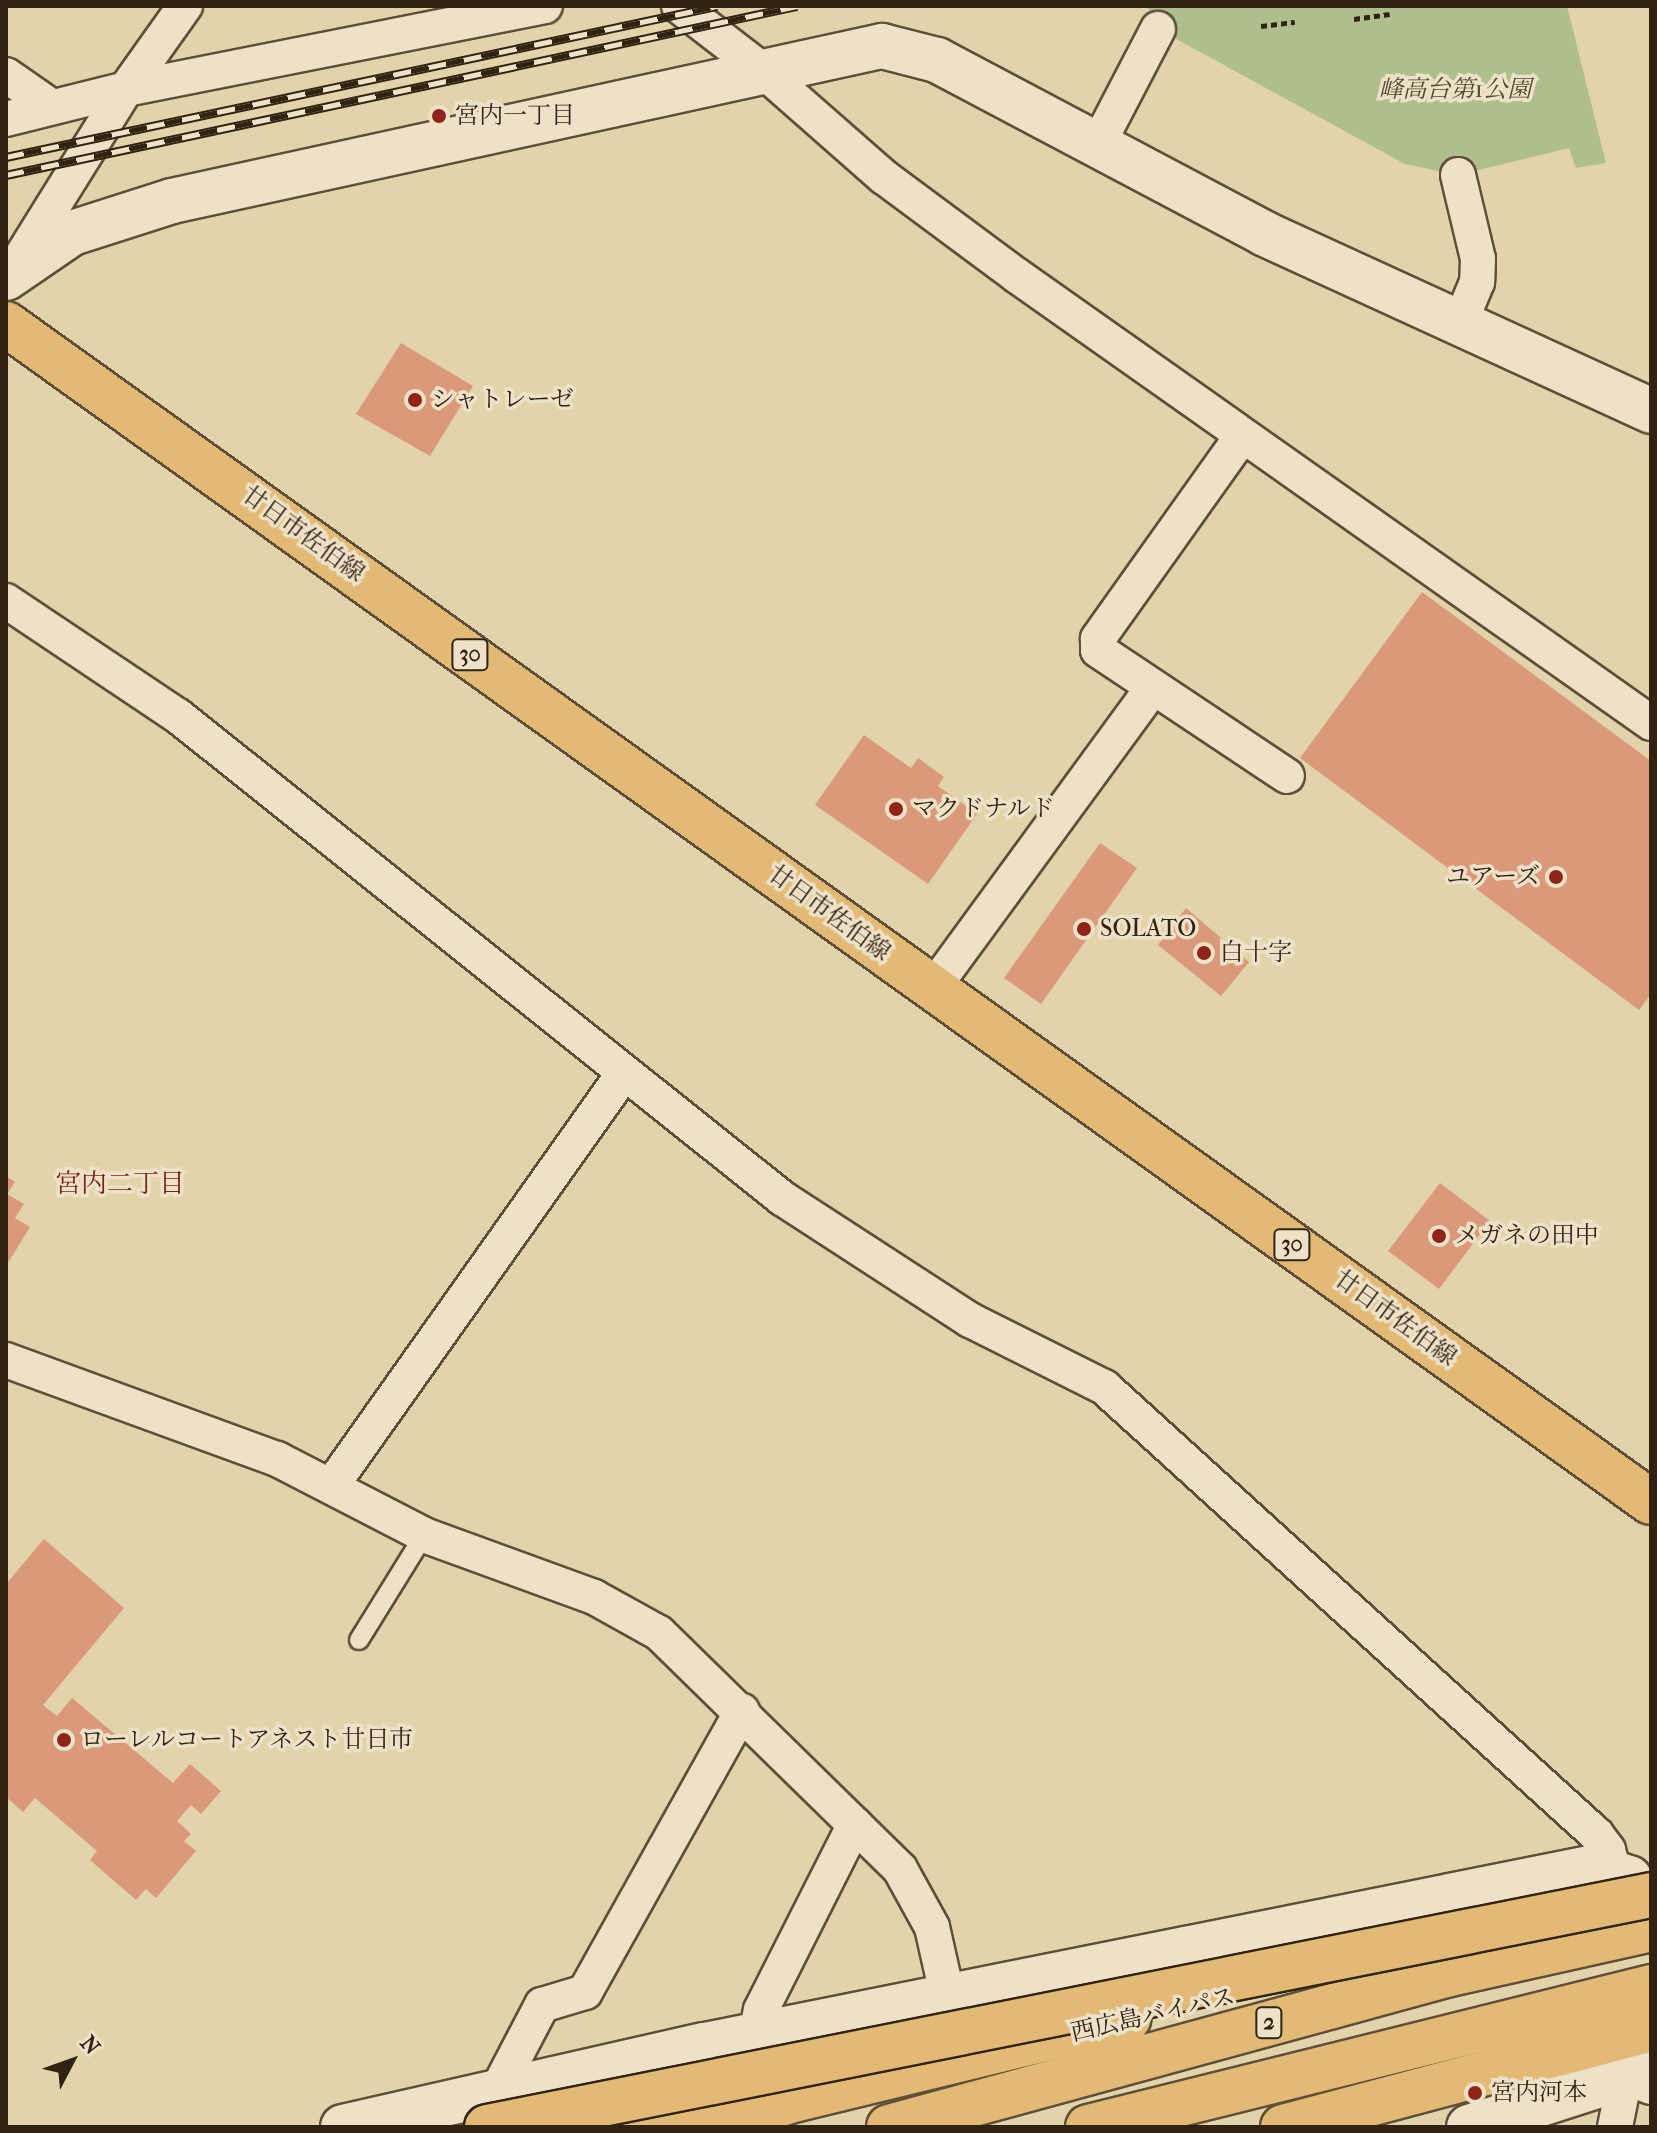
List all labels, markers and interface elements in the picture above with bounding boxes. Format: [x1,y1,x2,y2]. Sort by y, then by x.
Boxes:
park label: 峰高台第1公園 [1379,76,1531,104]
place label: 宮内一丁目 [455,102,575,130]
marker: 宮内一丁目 [430,107,448,125]
place label: シャトレーゼ [431,386,575,414]
marker: シャトレーゼ [406,391,424,409]
street label: 廿日市佐伯線 [236,480,370,588]
road number: 30 [450,637,490,673]
place label: マクドナルド [912,795,1056,823]
marker: マクドナルド [887,800,905,818]
street label: 廿日市佐伯線 [762,859,896,967]
place label: ユアーズ [1445,863,1540,891]
marker: ユアーズ [1547,868,1565,886]
place label: SOLATO [1100,915,1196,943]
marker: SOLATO [1075,920,1093,938]
place label: 白十字 [1220,939,1292,967]
marker: 白十字 [1195,944,1213,962]
district label: 宮内二丁目 [55,1168,185,1200]
place label: メガネの田中 [1455,1222,1599,1250]
road number: 30 [1272,1227,1312,1263]
marker: メガネの田中 [1430,1227,1448,1245]
street label: 廿日市佐伯線 [1328,1264,1462,1372]
place label: ローレルコートアネスト廿日市 [80,1726,416,1754]
marker: ローレルコートアネスト廿日市 [55,1731,73,1749]
street label: 西広島バイパス [1068,1982,1238,2048]
road number: 2 [1255,2005,1283,2041]
north arrow [32,2021,112,2101]
text: N [75,2030,105,2060]
place label: 宮内河本 [1491,2079,1587,2107]
marker: 宮内河本 [1466,2084,1484,2102]

